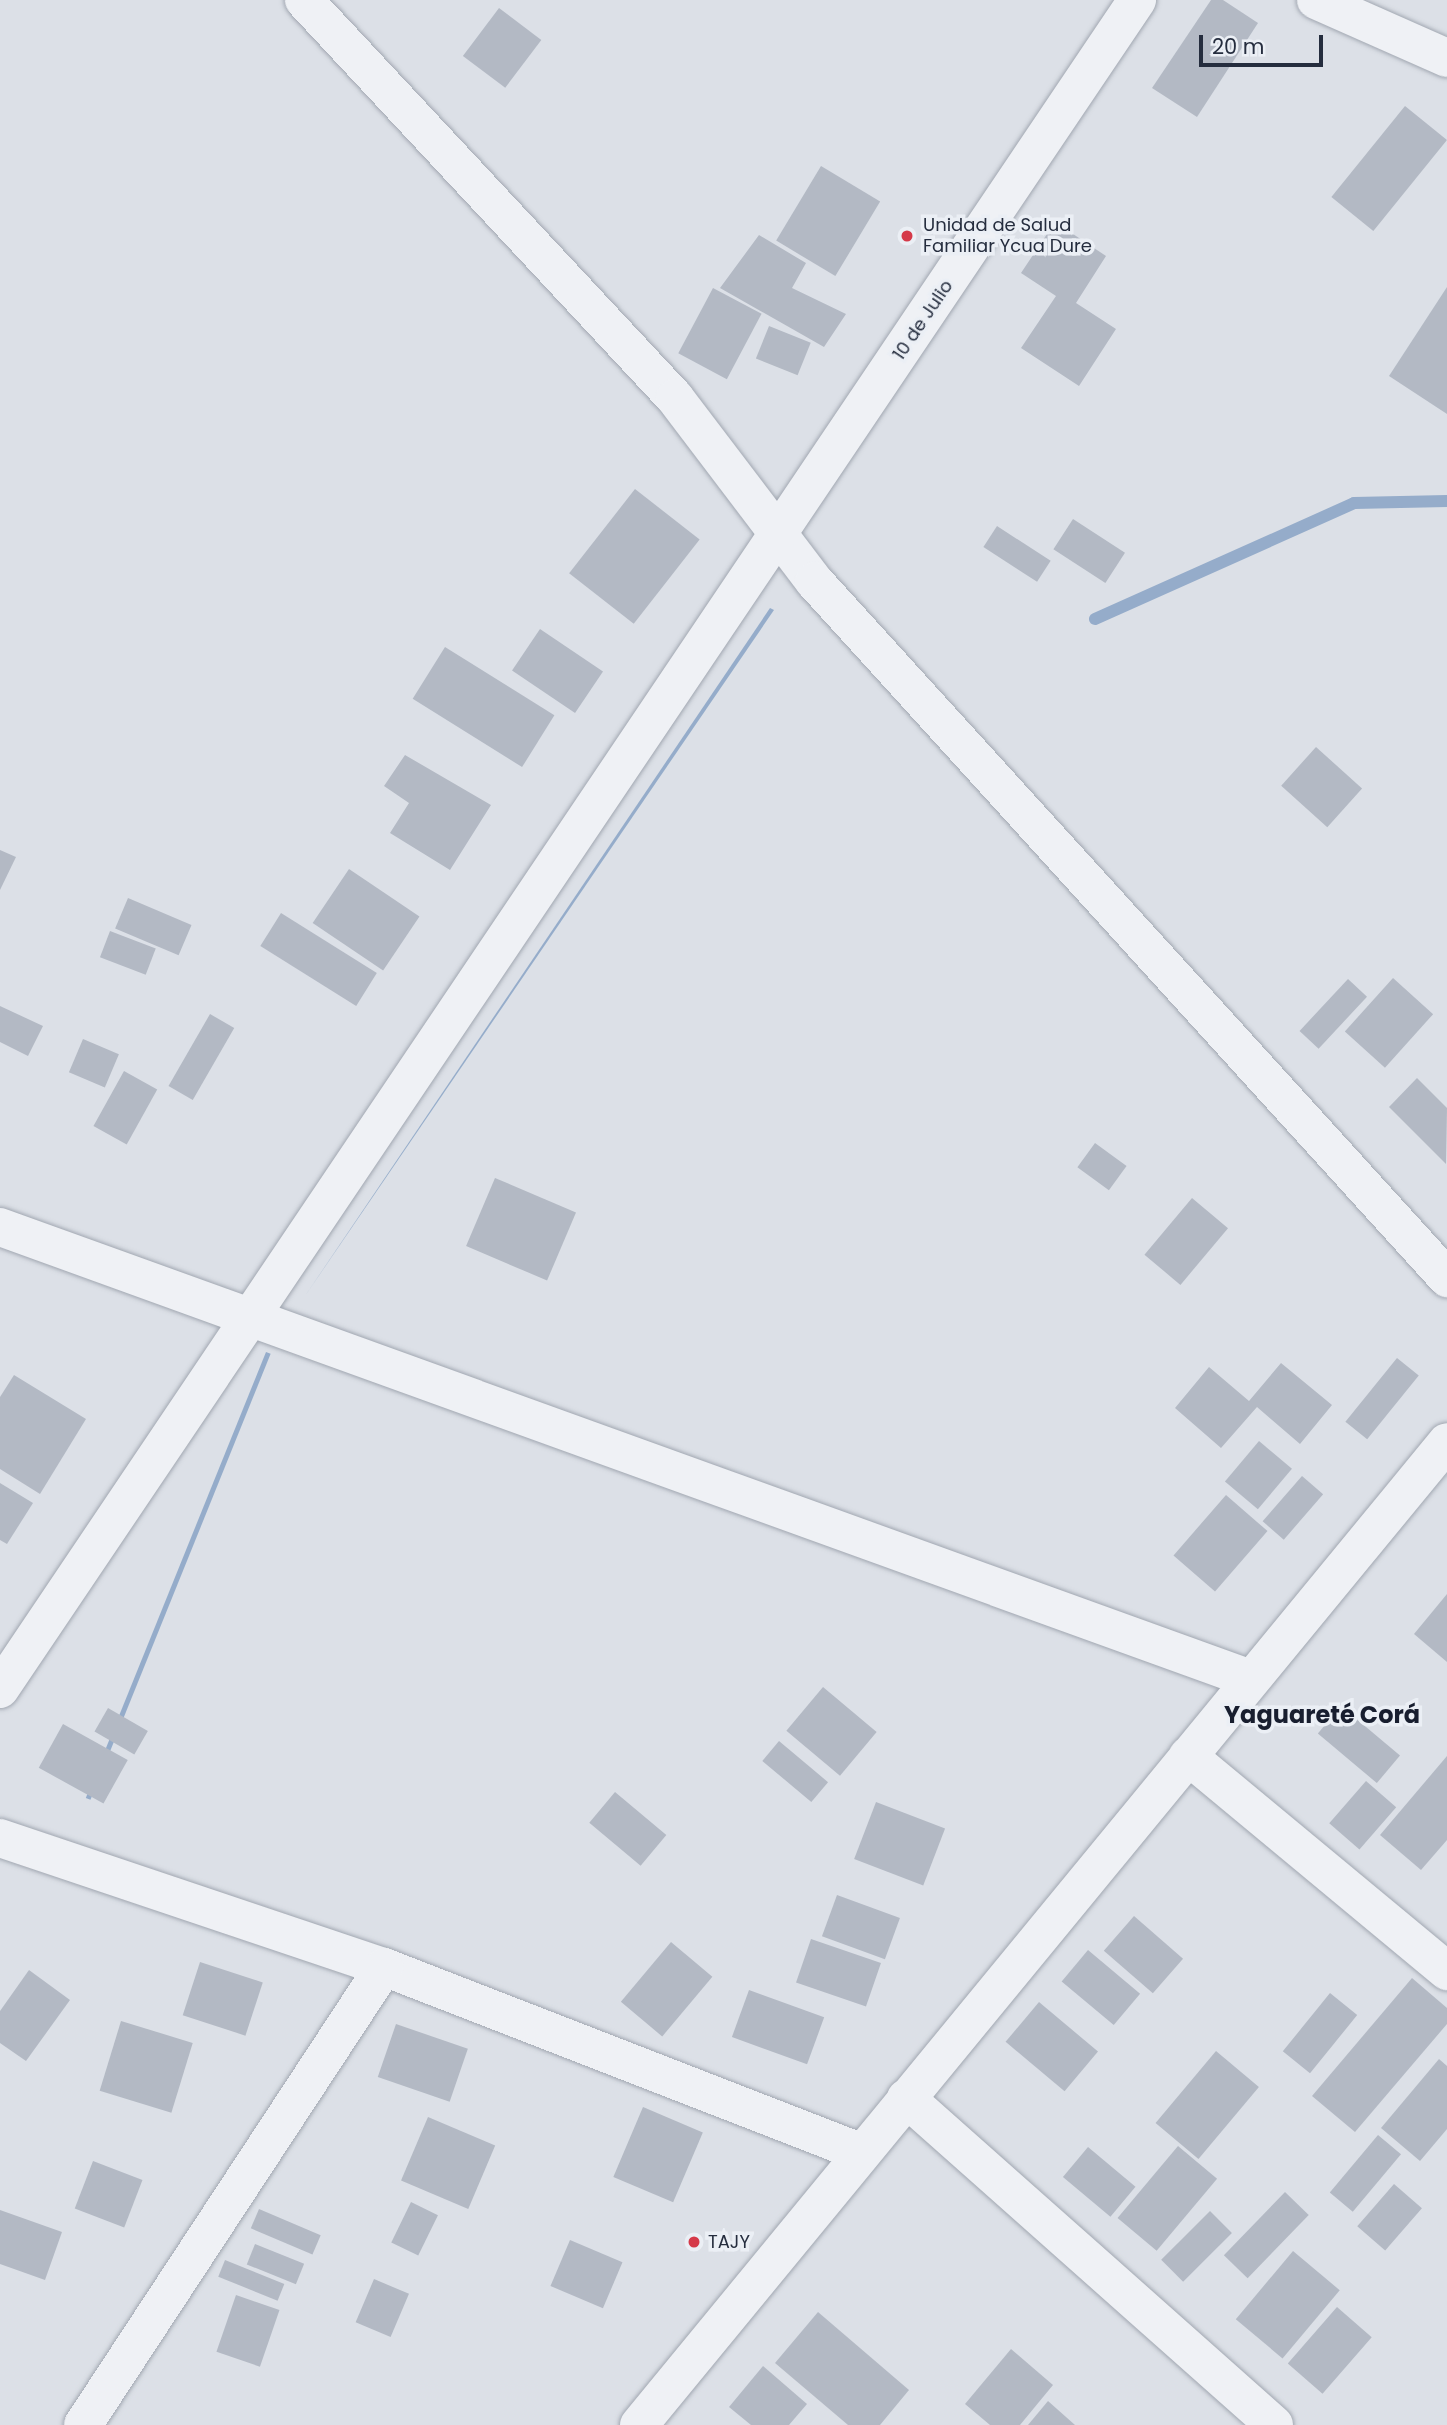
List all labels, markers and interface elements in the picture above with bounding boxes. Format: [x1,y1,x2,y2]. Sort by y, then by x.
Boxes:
scale bar [1202,21,1326,65]
text: 20 m [1212,32,1265,61]
place label: Unidad de Salud Familiar Ycua Dure [923,215,1092,258]
marker: Unidad de Salud Familiar Ycua Dure [897,226,917,246]
street label: 10 de Julio [888,276,958,364]
district label: Yaguareté Corá [1224,1701,1420,1729]
place label: TAJY [708,2231,750,2253]
marker: TAJY [686,2234,702,2250]

